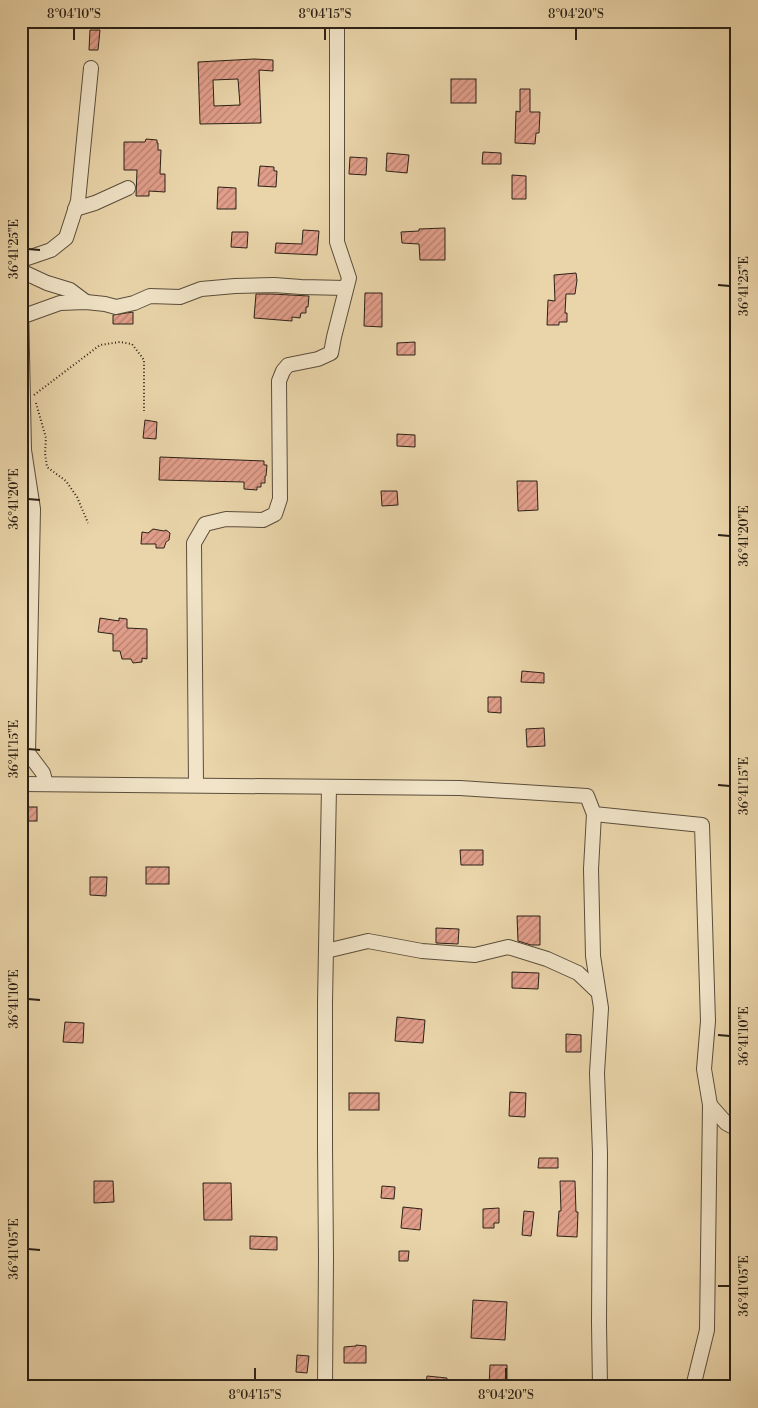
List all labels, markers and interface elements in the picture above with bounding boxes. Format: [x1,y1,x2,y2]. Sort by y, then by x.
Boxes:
text: 8°04'10"S [47,7,101,22]
text: 8°04'15"S [299,7,352,22]
text: 8°04'20"S [548,7,604,22]
text: 36°41'25"E [7,219,22,279]
text: 36°41'25"E [737,256,752,316]
text: 36°41'20"E [7,468,22,530]
text: 36°41'20"E [737,505,752,567]
text: 36°41'15"E [7,720,22,778]
text: 36°41'15"E [737,757,752,815]
text: 36°41'10"E [7,969,22,1029]
text: 36°41'10"E [737,1006,752,1066]
text: 36°41'05"E [7,1219,22,1279]
text: 36°41'05"E [737,1256,752,1316]
text: 8°04'15"S [229,1388,282,1403]
text: 8°04'20"S [478,1388,534,1403]

